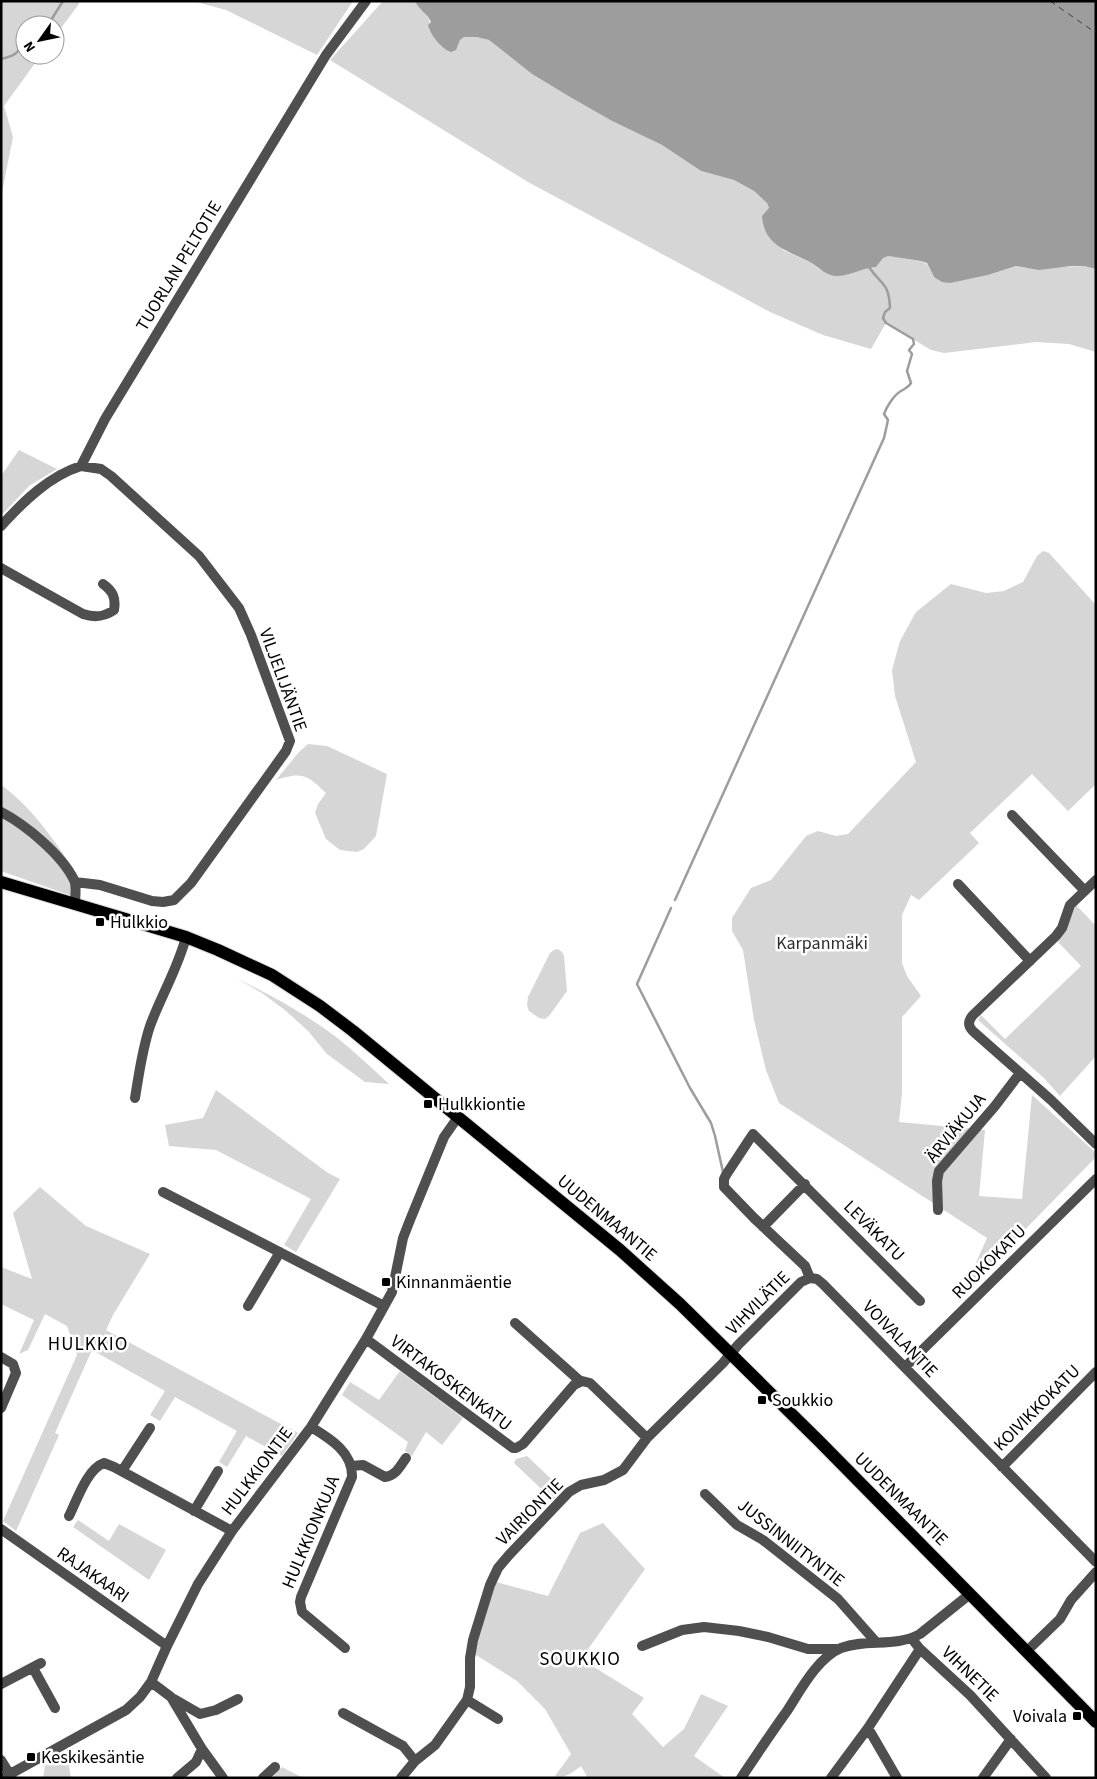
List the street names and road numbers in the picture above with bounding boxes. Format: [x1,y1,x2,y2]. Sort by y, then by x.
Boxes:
street label: TUORLAN PELTOTIE [130,196,228,336]
street label: VILJELIJÄNTIE [253,625,313,735]
street label: ÄRVIÄKUJA [920,1088,992,1168]
street label: UUDENMAANTIE [552,1169,662,1267]
street label: LEVÄKATU [838,1195,910,1267]
street label: RUOKOKATU [946,1219,1032,1305]
street label: VIHVILÄTIE [720,1265,796,1341]
street label: VOIVALANTIE [857,1295,943,1383]
street label: VIRTAKOSKENKATU [385,1329,517,1437]
street label: KOIVIKKOKATU [988,1359,1086,1457]
street label: HULKKIONTIE [215,1421,299,1521]
street label: UUDENMAANTIE [849,1447,953,1551]
street label: HULKKIONKUJA [276,1471,346,1592]
street label: VAIRIONTIE [491,1473,569,1551]
street label: JUSSINNIITYNTIE [732,1493,850,1593]
street label: RAJAKAARI [52,1541,134,1609]
street label: VIHNETIE [936,1640,1004,1708]

